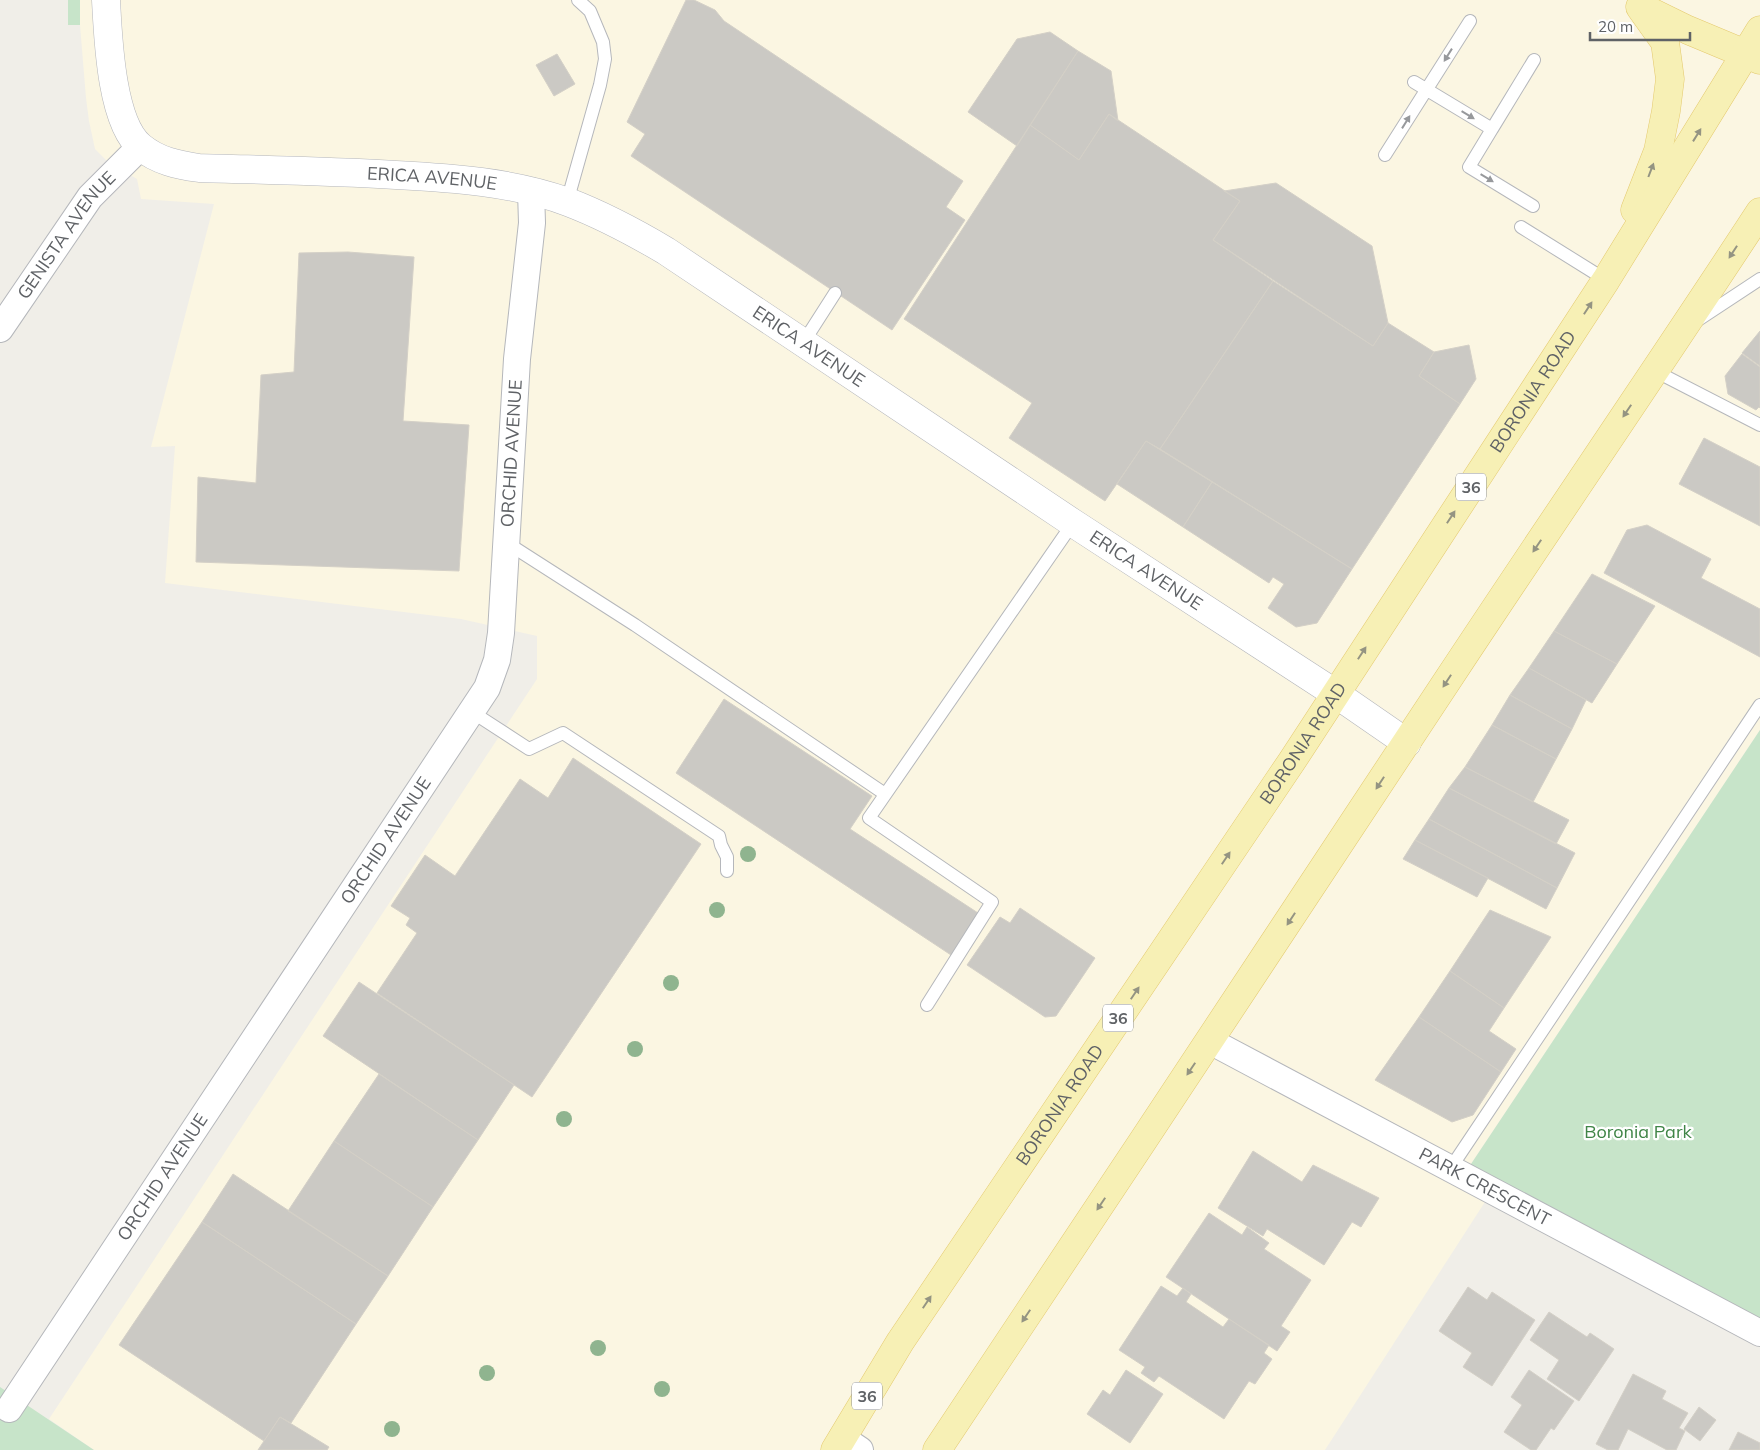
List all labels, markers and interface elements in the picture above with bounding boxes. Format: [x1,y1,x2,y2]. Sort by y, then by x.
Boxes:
scale bar [1590,10,1690,42]
text: 20 m [1598,17,1633,36]
one-way arrow [1443,48,1453,62]
one-way arrow [1462,110,1475,119]
one-way arrow [1401,116,1410,129]
one-way arrow [1692,129,1701,142]
street label: ERICA AVENUE [366,161,499,195]
one-way arrow [1648,163,1655,178]
street label: GENISTA AVENUE [12,166,120,303]
one-way arrow [1481,174,1494,183]
one-way arrow [1729,246,1738,259]
street label: ERICA AVENUE [748,300,870,392]
one-way arrow [1583,301,1593,315]
street label: BORONIA ROAD [1484,326,1581,457]
street label: ORCHID AVENUE [495,379,527,528]
one-way arrow [1623,404,1632,418]
road number: 36 [1456,474,1486,501]
one-way arrow [1446,511,1456,524]
street label: ERICA AVENUE [1085,525,1207,615]
one-way arrow [1532,540,1542,553]
one-way arrow [1358,647,1367,660]
one-way arrow [1442,675,1452,688]
street label: BORONIA ROAD [1254,678,1351,808]
street label: ORCHID AVENUE [335,772,436,908]
one-way arrow [1375,777,1385,790]
one-way arrow [1221,851,1231,865]
one-way arrow [1286,912,1295,926]
one-way arrow [1130,986,1140,1000]
road number: 36 [1103,1004,1133,1032]
street label: BORONIA ROAD [1010,1040,1109,1170]
one-way arrow [1186,1063,1196,1076]
street label: ORCHID AVENUE [112,1109,213,1245]
park label: Boronia Park [1584,1120,1692,1143]
street label: PARK CRESCENT [1415,1142,1555,1231]
one-way arrow [1096,1197,1105,1211]
one-way arrow [922,1295,932,1309]
one-way arrow [1021,1309,1031,1323]
road number: 36 [852,1382,882,1410]

